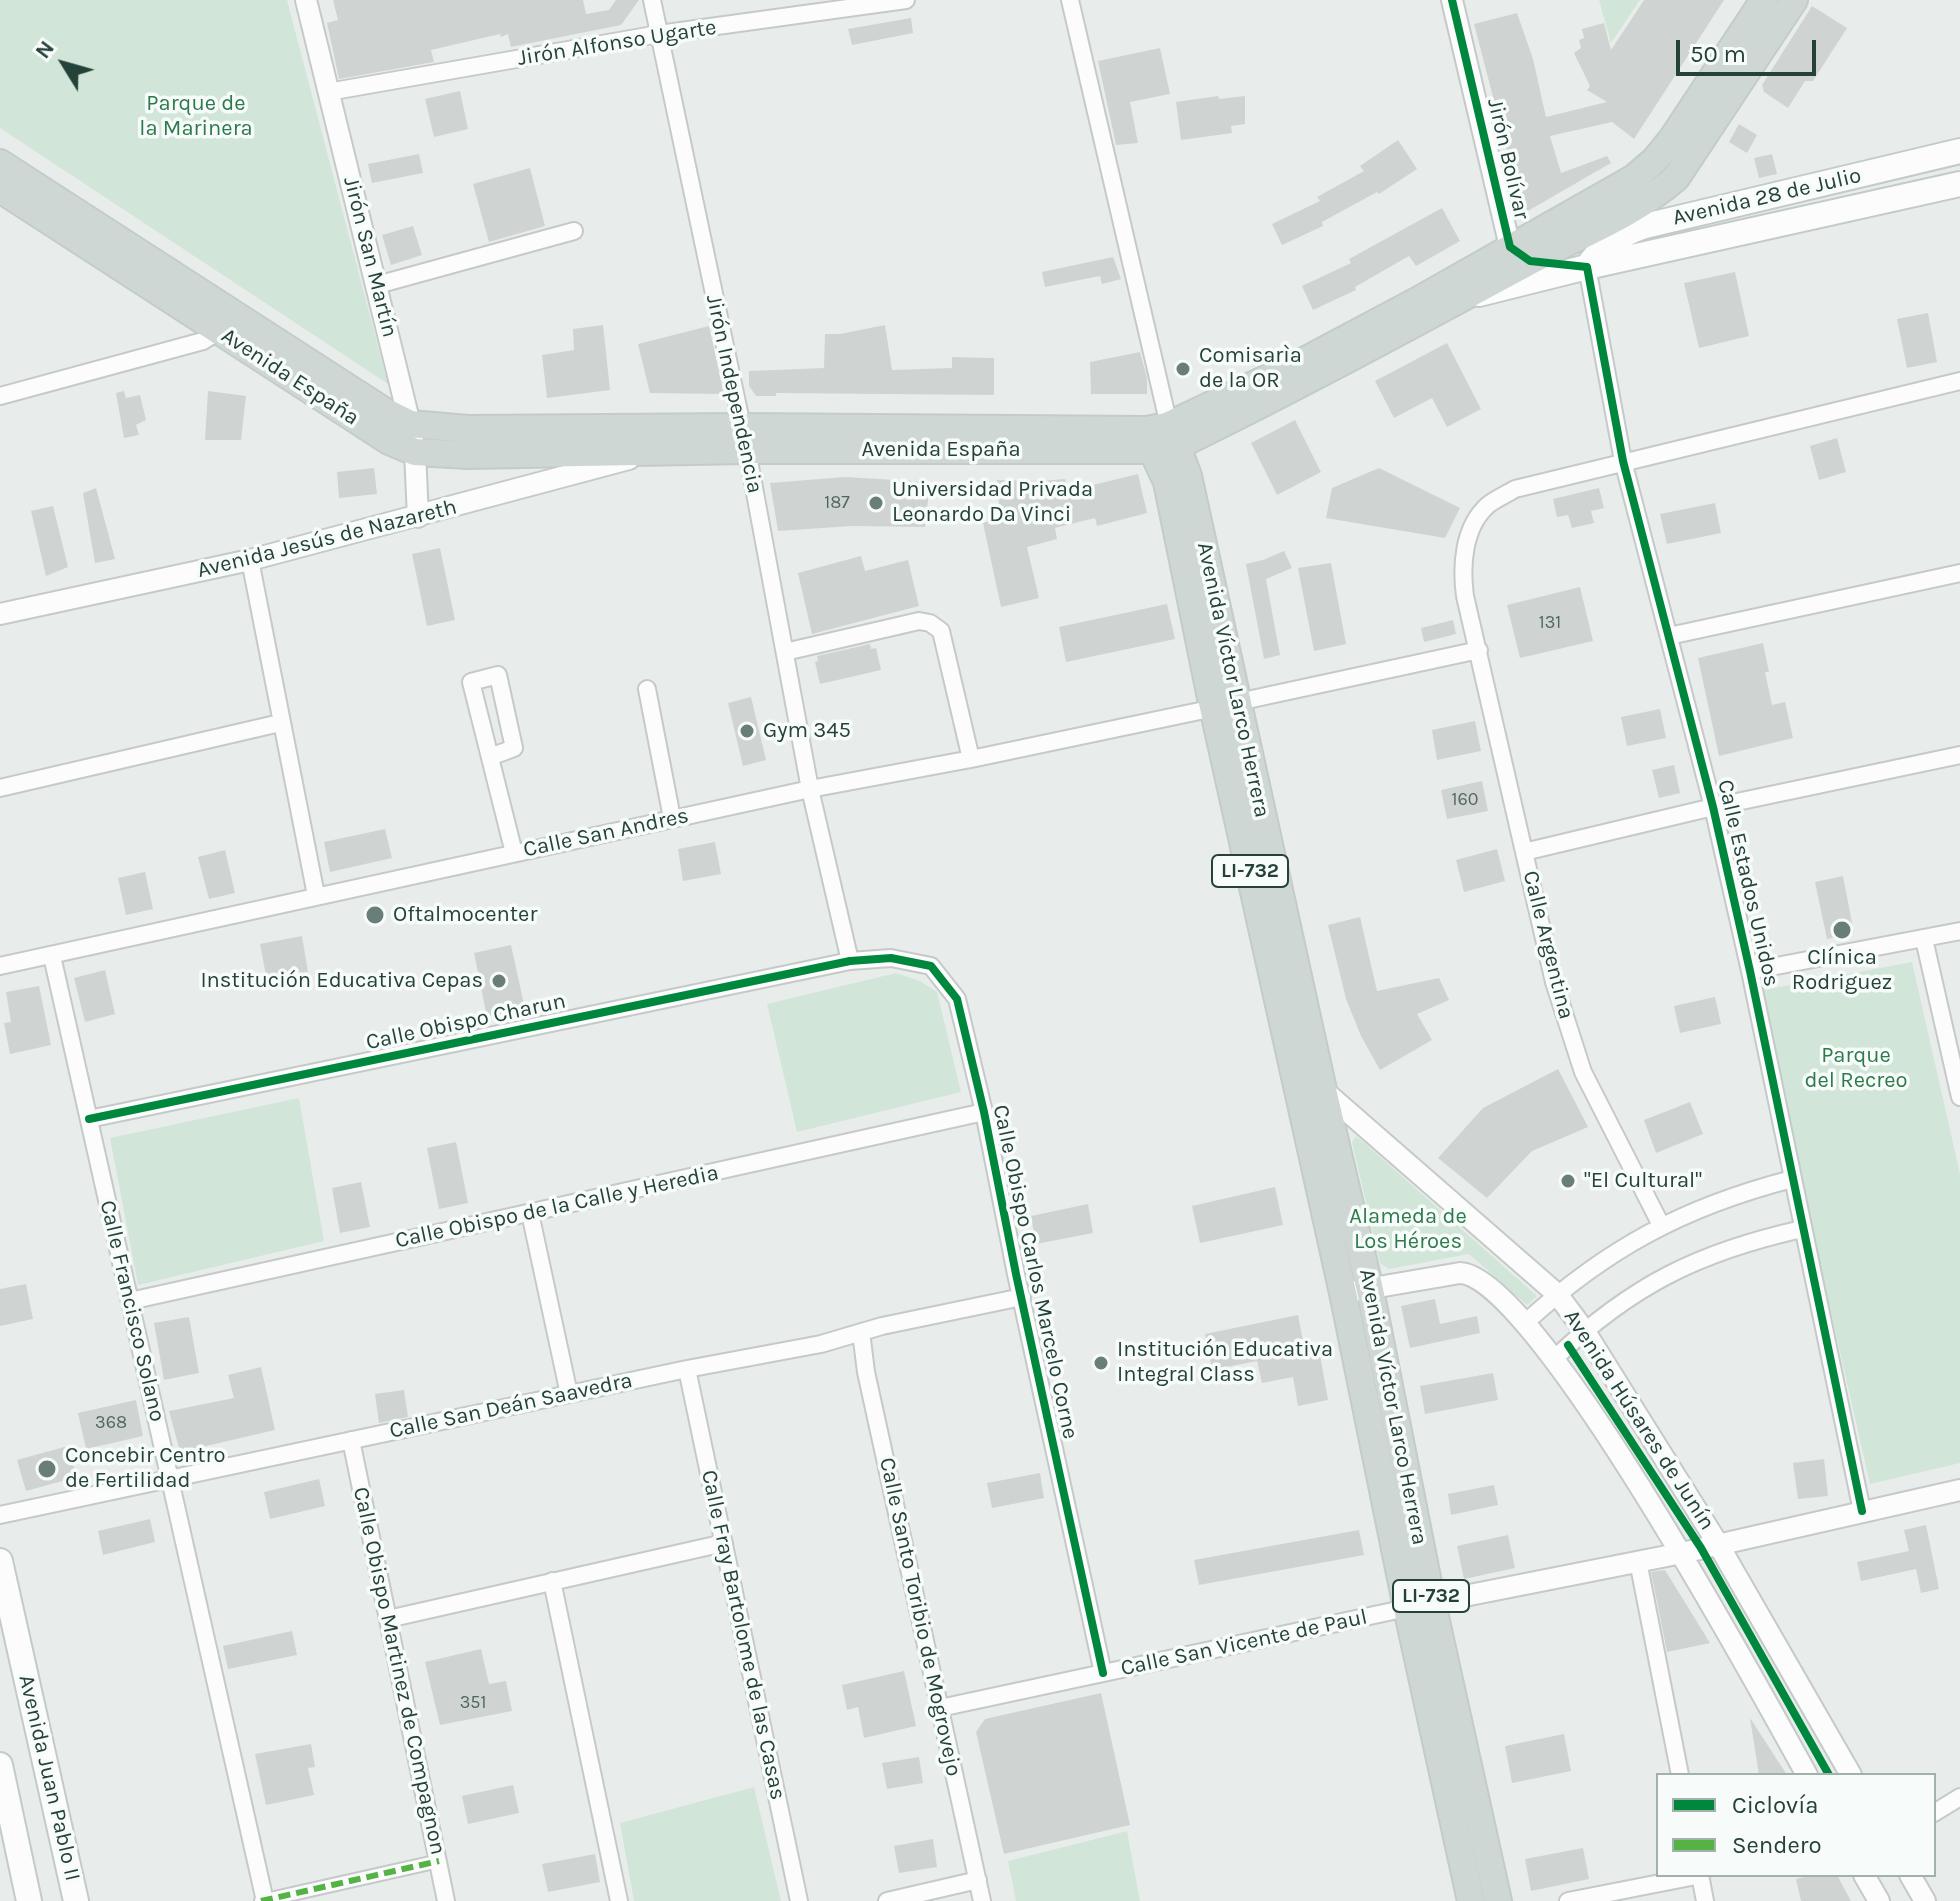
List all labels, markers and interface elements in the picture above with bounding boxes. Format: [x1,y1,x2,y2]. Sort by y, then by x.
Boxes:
street label: Jirón Alfonso Ugarte [516,14,718,72]
north arrow [24,24,104,104]
scale bar [1680,24,1820,74]
text: N [30,35,60,64]
text: 50 m [1690,40,1746,68]
park label: Parque de la Marinera [139,91,253,142]
street label: Jirón Bolívar [1481,96,1535,222]
street label: Avenida 28 de Julio [1670,162,1864,232]
street label: Jirón San Martín [337,174,403,340]
street label: Jirón Independencia [700,292,768,496]
street label: Avenida España [216,323,364,431]
place label: Comisarìa de la OR [1199,343,1302,394]
marker: Comisarìa de la OR [1174,360,1192,378]
street label: Avenida España [862,437,1020,463]
place label: Universidad Privada Leonardo Da Vinci [892,477,1093,528]
house number: 187 [824,492,850,514]
street label: Avenida Jesús de Nazareth [194,494,460,584]
marker: Universidad Privada Leonardo Da Vinci [867,494,885,512]
street label: Avenida Víctor Larco Herrera [1191,540,1275,820]
house number: 131 [1539,612,1561,634]
place label: Gym 345 [763,718,851,744]
marker: Gym 345 [738,722,756,740]
street label: Calle Estados Unidos [1711,777,1785,989]
house number: 160 [1452,789,1478,811]
street label: Calle San Andres [521,803,691,863]
road number: LI-732 [1212,855,1288,887]
street label: Calle Argentina [1517,868,1579,1022]
place label: Oftalmocenter [393,902,537,928]
marker: Oftalmocenter [364,904,386,926]
marker: Clínica Rodriguez [1831,919,1853,941]
place label: Clínica Rodriguez [1792,945,1892,996]
place label: Institución Educativa Cepas [200,968,483,994]
marker: Institución Educativa Cepas [490,972,508,990]
street label: Calle Obispo Charun [364,988,568,1056]
park label: Parque del Recreo [1804,1043,1908,1094]
street label: Calle Obispo Carlos Marcelo Corne [987,1102,1083,1442]
street label: Calle Obispo de la Calle y Heredia [393,1160,721,1254]
place label: "El Cultural" [1584,1168,1702,1194]
marker: "El Cultural" [1559,1172,1577,1190]
street label: Calle Francisco Solano [94,1198,170,1424]
park label: Alameda de Los Héroes [1349,1204,1467,1256]
street label: Avenida Víctor Larco Herrera [1353,1267,1433,1547]
street label: Avenida Húsares de Junín [1558,1305,1720,1535]
place label: Institución Educativa Integral Class [1117,1337,1333,1388]
marker: Institución Educativa Integral Class [1092,1354,1110,1372]
street label: Calle San Deán Saavedra [387,1367,635,1445]
house number: 368 [95,1412,127,1434]
place label: Concebir Centro de Fertilidad [65,1443,226,1494]
street label: Calle Santo Toribio de Mogrovejo [873,1455,967,1779]
marker: Concebir Centro de Fertilidad [36,1458,58,1480]
street label: Calle Fray Bartolome de las Casas [695,1468,791,1802]
street label: Calle Obispo Martinez de Compagnon [347,1485,451,1857]
road number: LI-732 [1393,1580,1469,1612]
street label: Calle San Vicente de Paul [1118,1604,1370,1682]
street label: Avenida Juan Pablo II [12,1672,86,1884]
house number: 351 [460,1692,486,1714]
legend [1656,1773,1936,1877]
text: Ciclovía [1732,1791,1819,1819]
text: Sendero [1732,1831,1822,1859]

